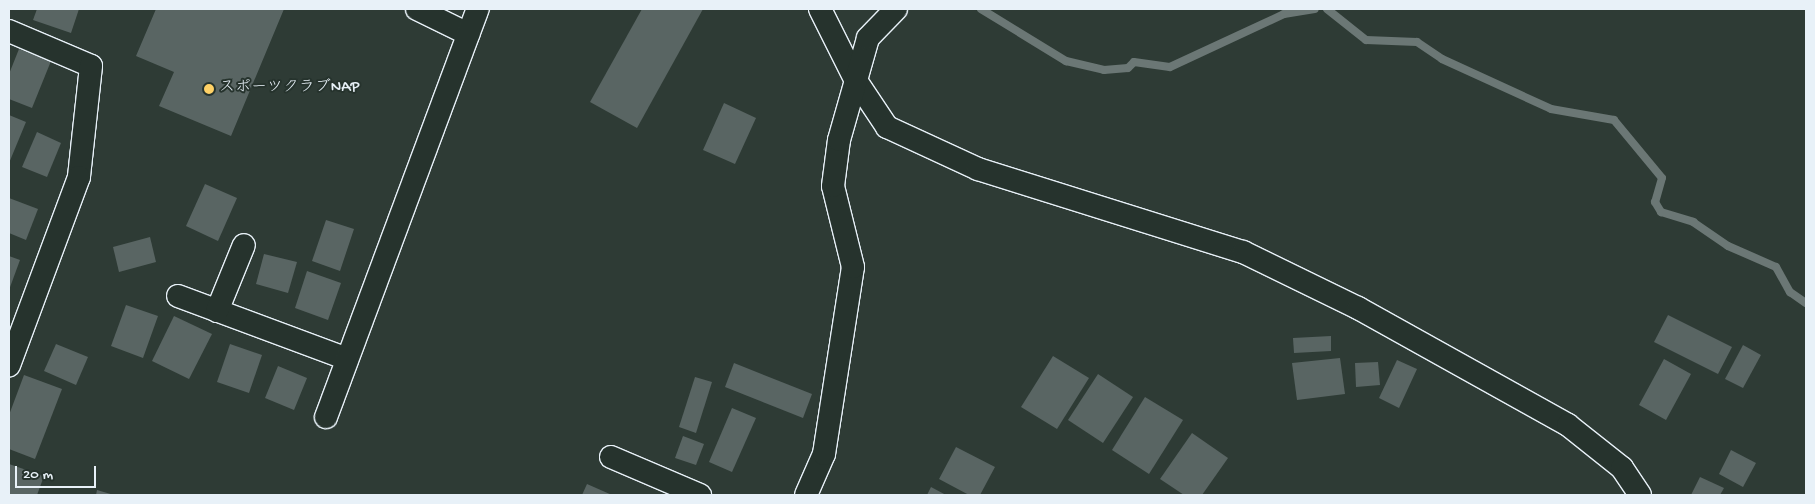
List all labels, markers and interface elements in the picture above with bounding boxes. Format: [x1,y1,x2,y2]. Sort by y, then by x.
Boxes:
place label: スポーツクラブNAP [219,79,360,99]
marker: スポーツクラブNAP [203,83,215,95]
scale bar [18,456,99,488]
text: 20 m [23,466,53,484]

